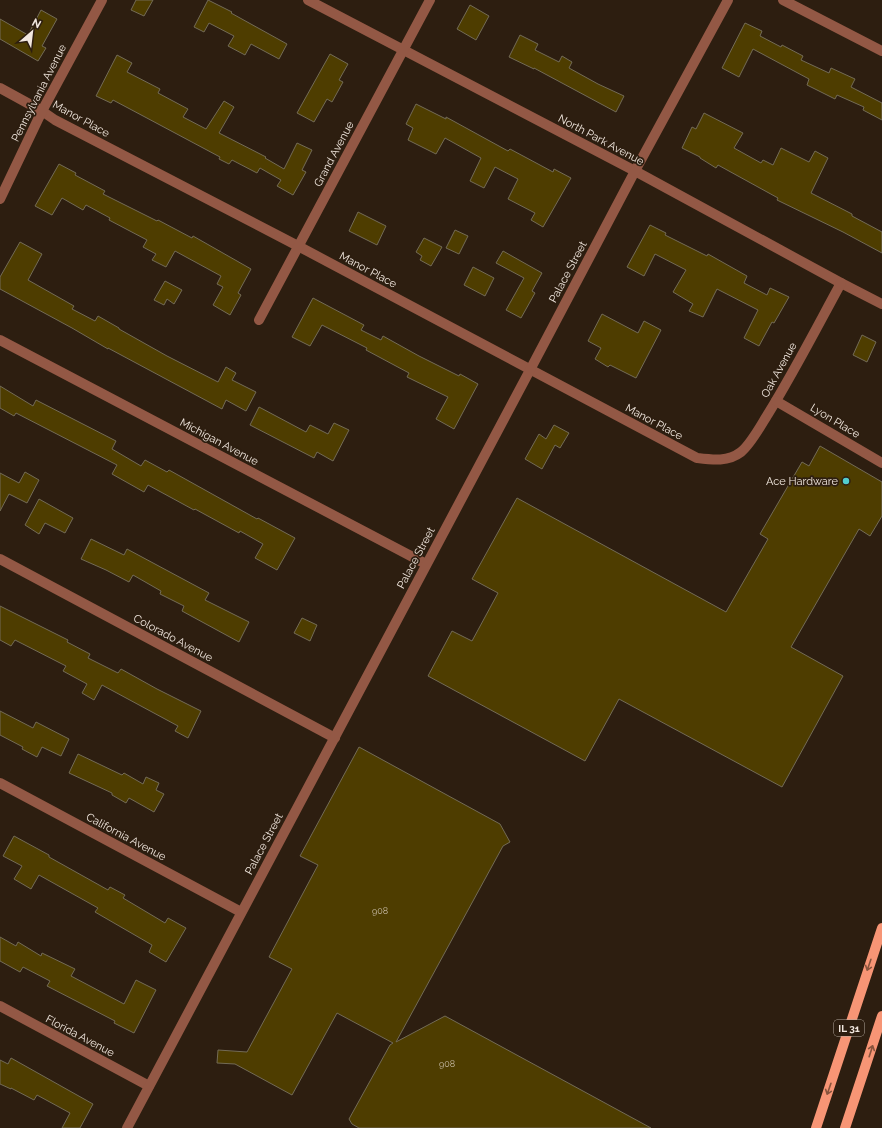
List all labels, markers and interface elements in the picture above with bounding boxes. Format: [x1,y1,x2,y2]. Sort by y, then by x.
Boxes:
north arrow [12,12,52,52]
text: N [30,16,43,31]
street label: Pennsylvania Avenue [9,42,69,144]
street label: Manor Place [50,98,112,140]
street label: North Park Avenue [556,112,647,168]
street label: Grand Avenue [311,119,357,189]
street label: Palace Street [546,239,590,305]
street label: Manor Place [337,249,399,291]
street label: Oak Avenue [758,340,800,400]
street label: Manor Place [623,401,685,443]
street label: Lyon Place [808,401,863,441]
street label: Michigan Avenue [177,416,261,468]
place label: Ace Hardware [766,475,839,488]
marker: Ace Hardware [841,476,851,486]
street label: Palace Street [394,525,438,591]
street label: Colorado Avenue [131,612,215,665]
street label: California Avenue [84,810,169,864]
street label: Palace Street [242,811,286,877]
house number: 908 [372,906,388,916]
one-way arrow [865,959,873,971]
street label: Florida Avenue [43,1012,117,1060]
road number: IL 31 [834,1020,864,1036]
one-way arrow [868,1045,875,1058]
house number: 908 [439,1059,455,1069]
one-way arrow [825,1082,832,1095]

